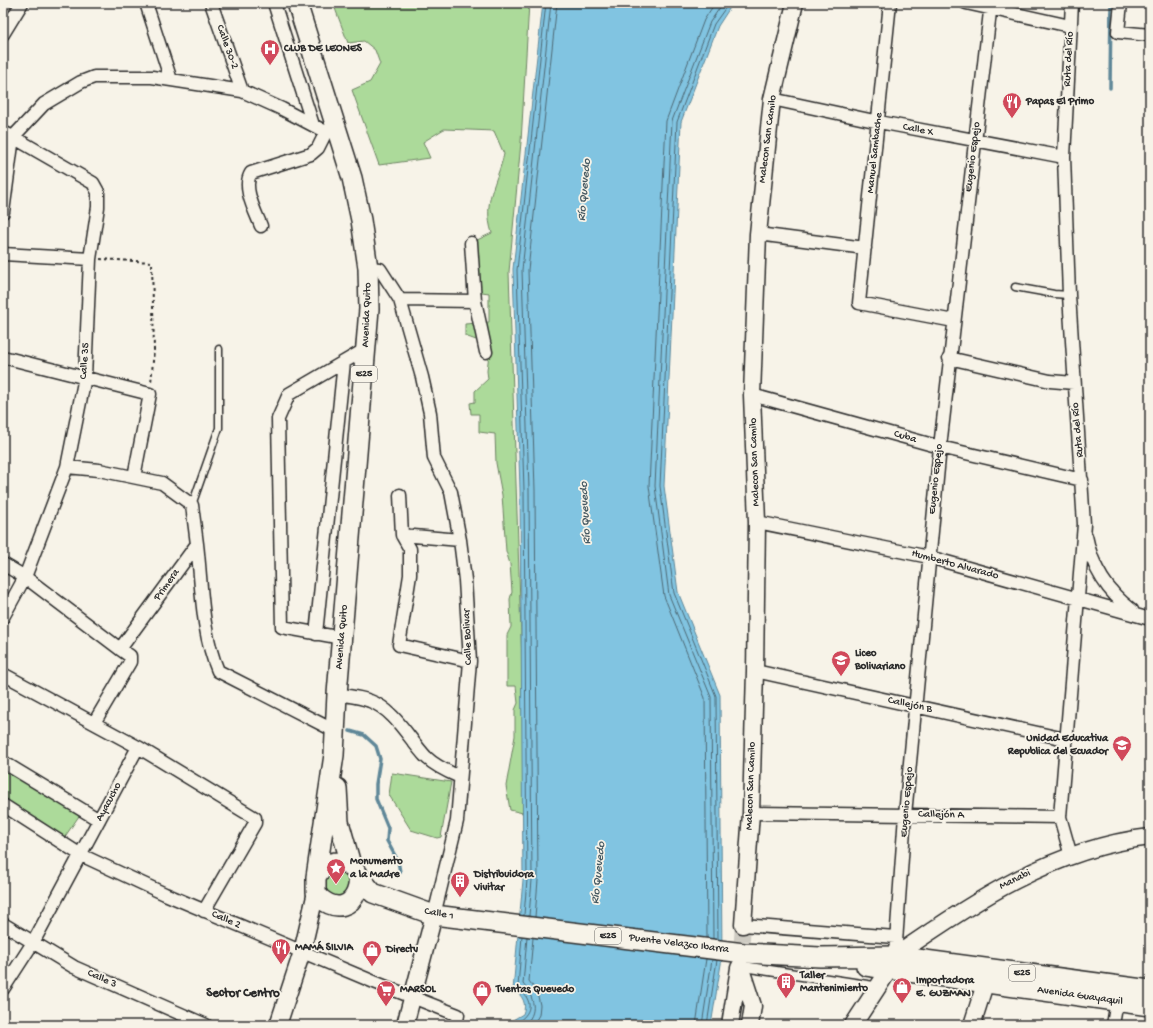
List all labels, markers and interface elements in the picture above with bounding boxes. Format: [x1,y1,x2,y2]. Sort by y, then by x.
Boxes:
street label: Calle 30-2 [213,23,241,71]
street label: Ruta del Río [1062,31,1076,87]
hospital icon: CLUB DE LEONES [259,38,281,66]
place label: CLUB DE LEONES [283,43,363,55]
restaurant icon: Papas El Primo [1001,91,1023,119]
street label: Malecon San Camilo [757,94,779,184]
place label: Papas El Primo [1025,96,1094,108]
street label: Manuel Sambache [865,112,885,194]
street label: Calle X [902,121,936,139]
street label: Eugenio Espejo [963,121,983,193]
water label: Río Quevedo [575,157,595,222]
street label: Avenida Quito [360,282,374,348]
street label: Calle 35 [78,342,92,380]
road number: E25 [351,366,377,382]
street label: Ruta del Río [1070,402,1086,458]
street label: Malecon San Camilo [747,417,763,506]
street label: Cuba [892,428,919,446]
street label: Eugenio Espejo [926,443,946,515]
water label: Río Quevedo [577,481,595,545]
street label: Humberto Alvarado [910,548,1000,582]
street label: Primera [151,566,183,604]
street label: Avenida Quito [333,604,351,670]
street label: Calle Bolivar [461,608,475,665]
place label: Liceo Bolivariano [854,648,906,673]
school or university icon: Liceo Bolivariano [830,649,852,677]
street label: Callejón B [887,694,934,716]
place label: Unidad Educativa Republica del Ecuador [1007,732,1109,758]
school or university icon: Unidad Educativa Republica del Ecuador [1111,734,1133,762]
street label: Malecon San Camilo [743,741,759,830]
street label: Eugenio Espejo [898,766,916,838]
street label: Ayacucho [94,780,124,823]
street label: Callejón A [918,809,965,821]
water label: Río Quevedo [589,840,609,905]
place label: Monumento a la Madre [349,855,403,881]
place icon: Monumento a la Madre [325,857,347,885]
street label: Manabi [997,867,1033,893]
place label: Distribuidora Vivitar [473,868,535,894]
building icon: Distribuidora Vivitar [449,870,471,898]
street label: Calle 1 [423,905,455,923]
street label: Calle 2 [210,909,243,932]
road number: E25 [595,928,621,944]
street label: Puente Velazco Ibarra [627,932,731,956]
restaurant icon: MAMÁ SILVIA [270,937,292,965]
shop icon: Directv [361,939,383,967]
place label: MAMÁ SILVIA [295,940,354,954]
place label: Directv [385,943,418,956]
road number: E25 [1009,965,1035,981]
street label: Calle 3 [85,967,119,991]
place label: Taller Mantenimiento [799,970,868,995]
building icon: Taller Mantenimiento [775,971,797,999]
place label: Importadora E. GUZMAN [915,974,975,1000]
shop icon: Importadora E. GUZMAN [891,976,913,1004]
supermarket icon: MARSOL [375,979,397,1007]
shop icon: Tventas Quevedo [471,979,493,1007]
place label: Tventas Quevedo [495,983,574,996]
place label: MARSOL [400,984,437,996]
street label: Avenida Guayaquil [1037,984,1124,1008]
district label: Sector Centro [206,986,280,1001]

